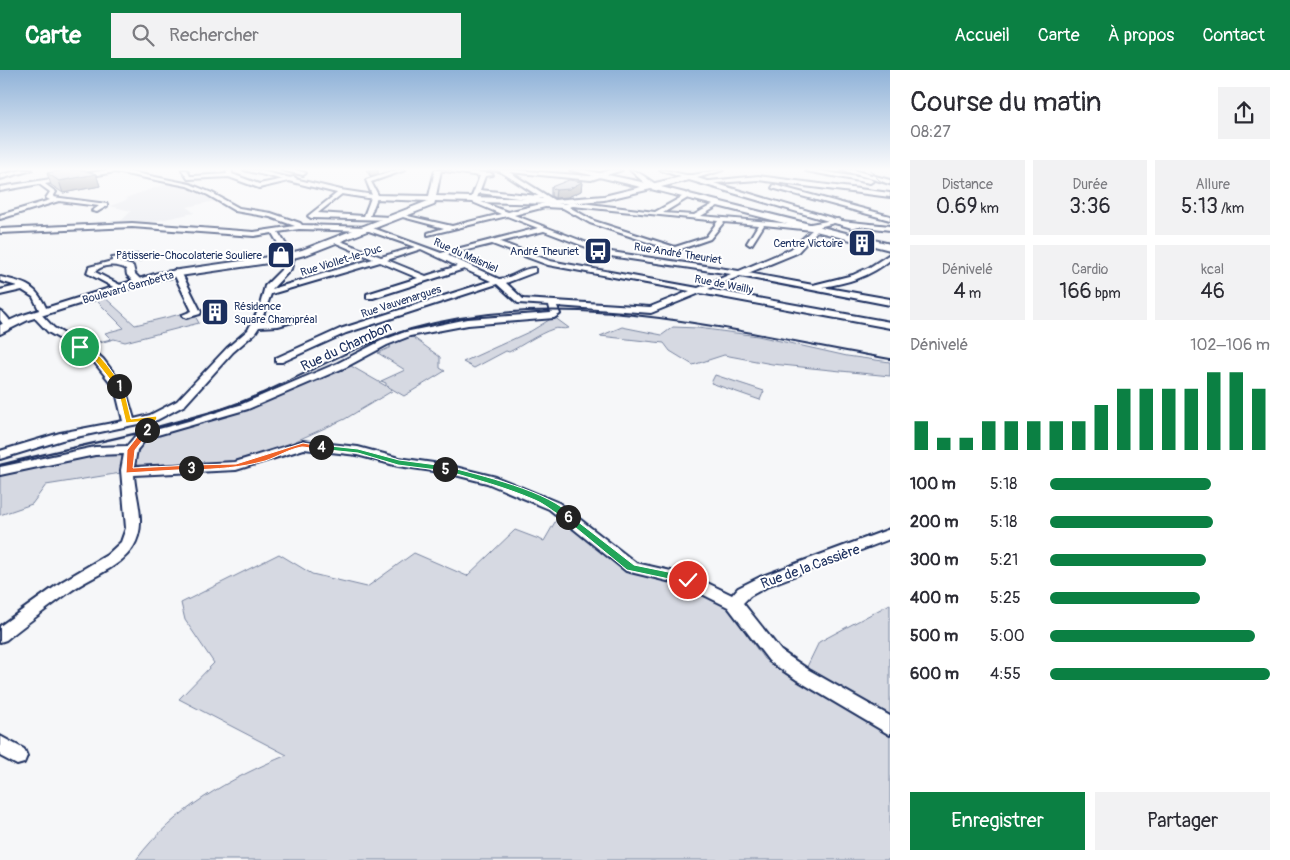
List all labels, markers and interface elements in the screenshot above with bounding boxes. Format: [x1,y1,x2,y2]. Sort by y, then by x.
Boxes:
search box [111,13,461,58]
text: Carte [25,21,81,50]
icon: search [129,21,157,49]
text: Rechercher [169,23,259,47]
text: Accueil [954,24,1010,47]
text: Carte [1038,24,1080,47]
text: À propos [1108,24,1174,47]
text: Contact [1202,24,1265,47]
text: Course du matin [910,85,1102,120]
button: share [1218,87,1270,139]
text: 08:27 [910,122,951,142]
text: Distance [942,176,993,193]
text: Durée [1073,176,1107,193]
text: Allure [1195,176,1230,193]
text: 0.69 [936,193,978,220]
text: 3:36 [1069,193,1111,220]
text: 5:13 [1181,193,1218,220]
text: km [978,200,999,217]
text: /km [1218,200,1244,217]
building icon: Centre Victoire [847,228,877,258]
street label: Rue du Maisniel [432,235,500,275]
bus stop icon: André Theuriet [583,236,613,266]
place label: Centre Victoire [773,237,844,250]
shop icon: Pâtisserie-Chocolaterie Souliere [266,240,296,270]
street label: Rue André Theuriet [633,240,723,267]
street label: Rue Viollet-le-Duc [299,242,384,279]
place label: André Theuriet [510,245,580,258]
place label: Pâtisserie-Chocolaterie Souliere [116,249,263,262]
text: Dénivelé [942,261,993,278]
text: Cardio [1072,261,1108,278]
text: kcal [1201,261,1224,278]
street label: Boulevard Gambetta [81,268,175,307]
street label: Rue de Wailly [693,272,755,297]
text: 4 [953,278,966,305]
text: 166 [1059,278,1092,305]
text: 46 [1200,278,1225,305]
street label: Rue Vauvenargues [359,282,443,321]
text: m [966,285,981,302]
text: bpm [1092,285,1121,302]
building icon: Résidence Square Champréal [200,297,230,327]
place label: Résidence Square Champréal [234,300,317,326]
street label: Rue du Chambon [298,318,394,375]
pin [59,326,101,368]
icon: arrive [66,333,94,361]
text: Dénivelé [910,335,968,355]
text: 102–106 m [1190,335,1270,355]
pin: 1 [106,374,132,398]
text: 1 [117,378,122,395]
pin: 2 [134,418,160,442]
text: 2 [144,422,151,439]
pin: 4 [308,434,334,460]
text: 4 [317,439,326,456]
pin: 3 [178,456,204,480]
pin: 5 [432,456,458,482]
text: 3 [188,460,195,477]
text: 5 [442,461,449,478]
text: 100 m [910,474,956,494]
text: 5:18 [990,474,1017,494]
pin: 6 [556,504,580,530]
text: 6 [564,509,573,526]
text: 200 m [910,512,958,532]
text: 5:18 [990,512,1017,532]
street label: Rue de la Cassière [758,541,862,592]
text: 300 m [910,550,958,570]
text: 5:21 [990,550,1018,570]
pin [667,559,709,601]
icon: check [674,566,702,594]
text: 400 m [910,588,959,608]
text: 5:25 [990,588,1021,608]
text: 500 m [910,626,958,646]
text: 5:00 [990,626,1025,646]
text: 600 m [910,664,959,684]
text: 4:55 [990,664,1021,684]
button: Enregistrer [910,792,1085,850]
button: Partager [1095,792,1270,850]

